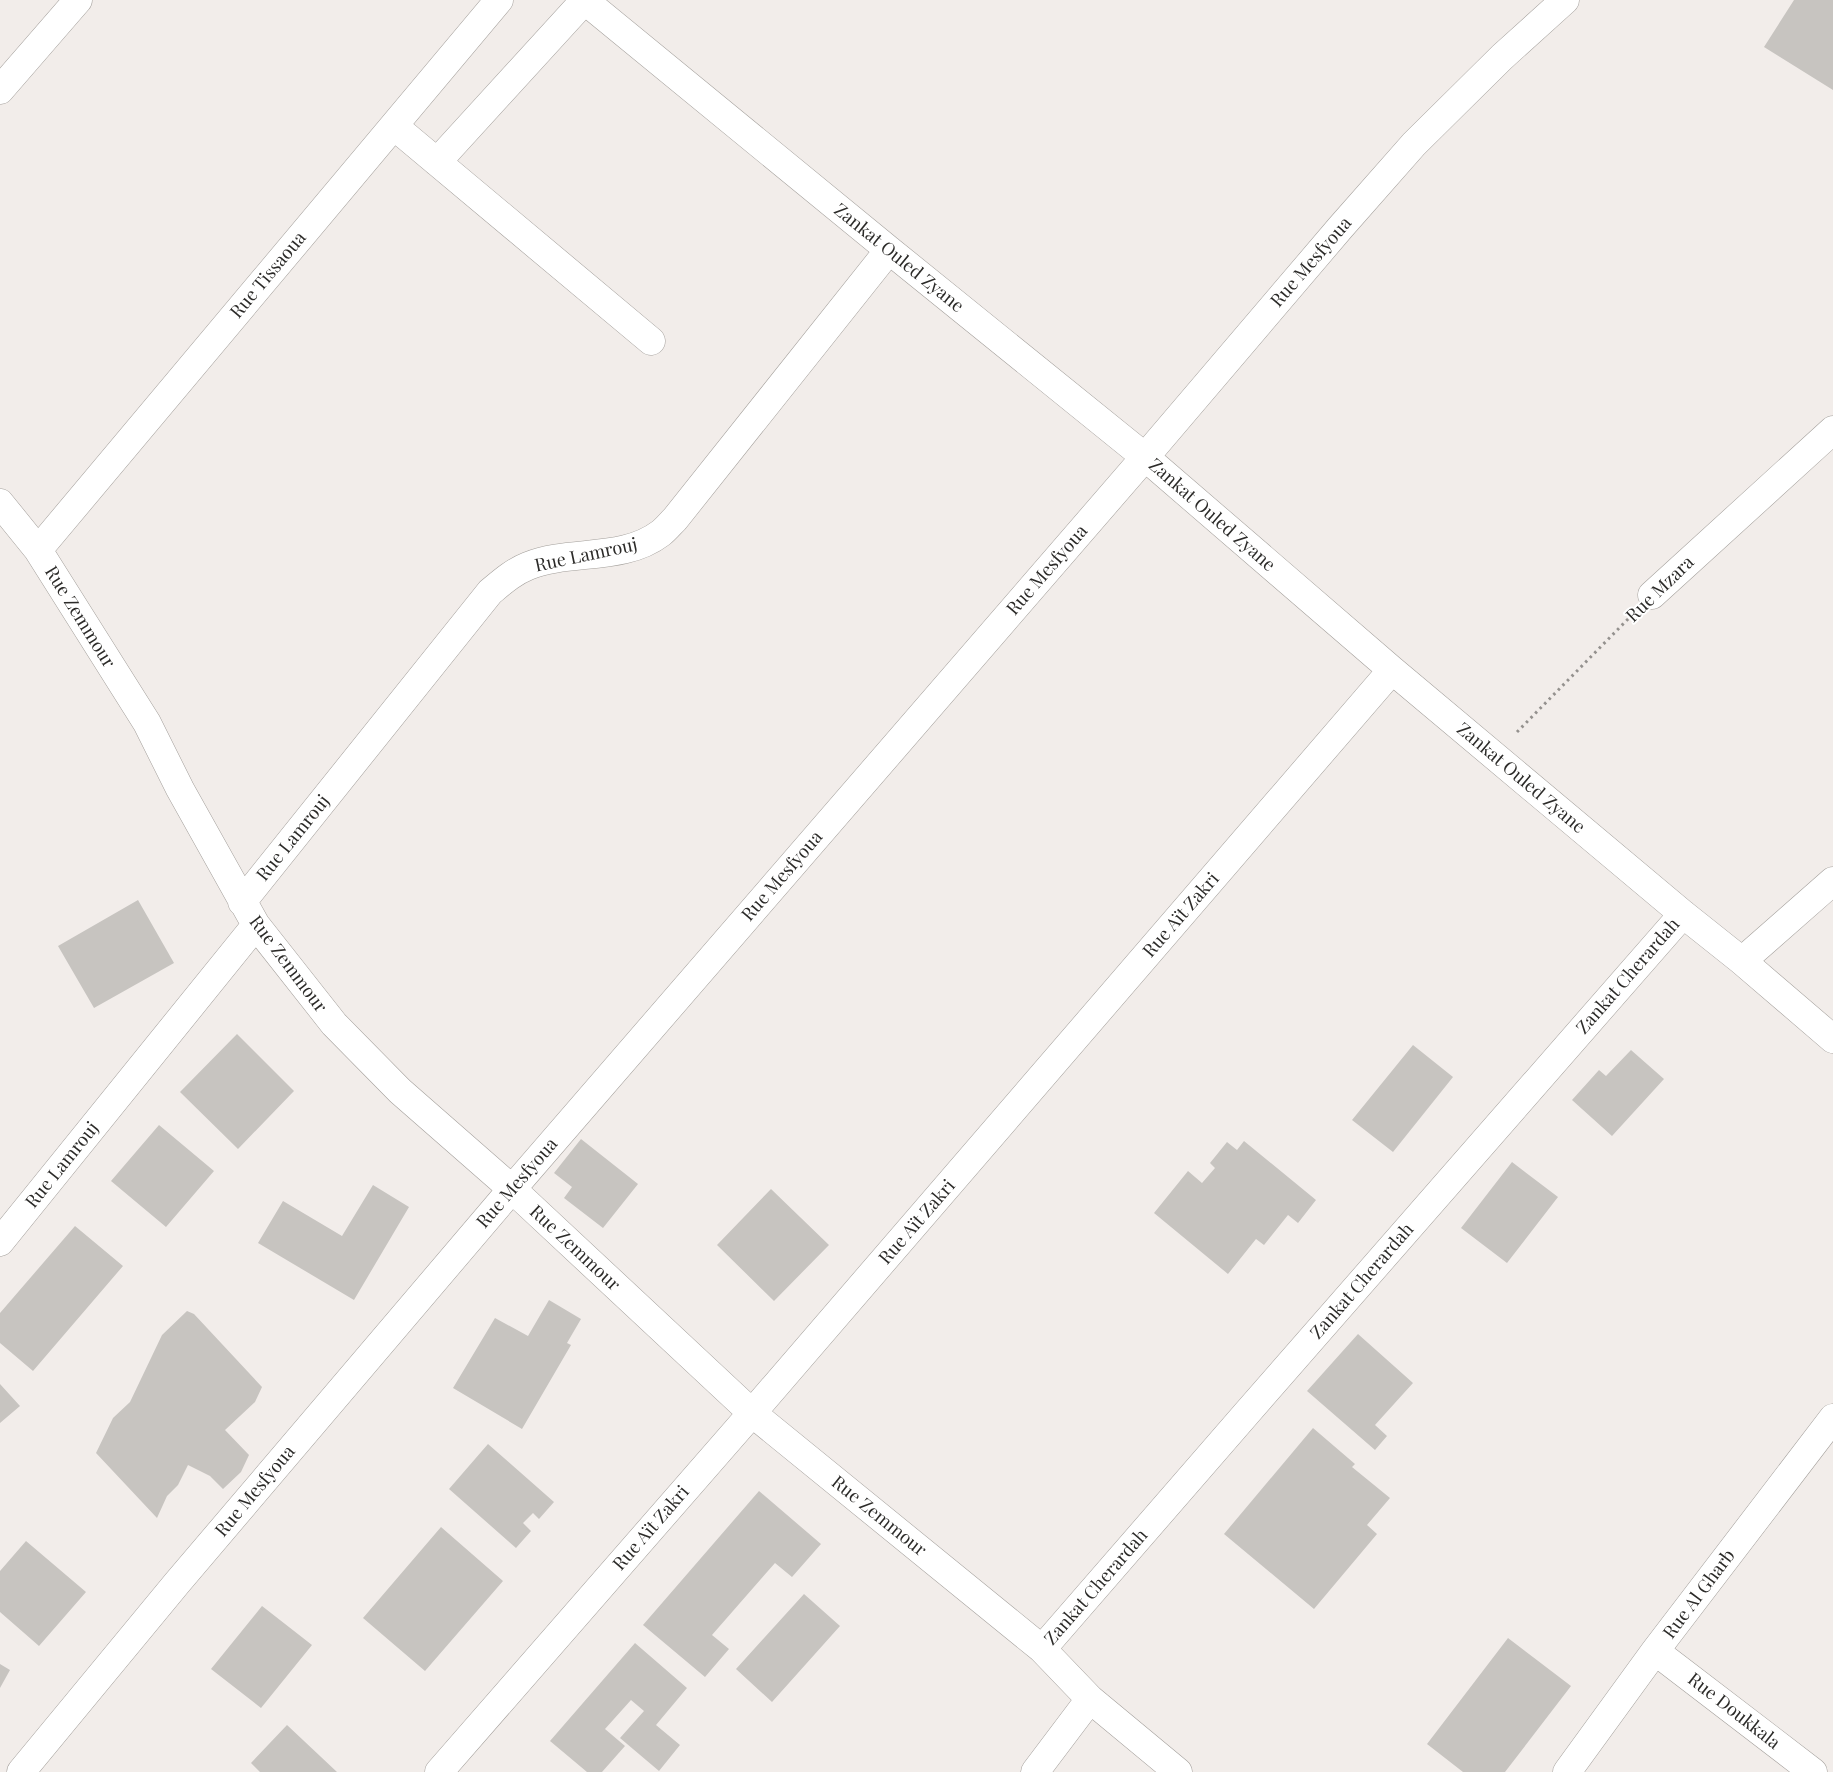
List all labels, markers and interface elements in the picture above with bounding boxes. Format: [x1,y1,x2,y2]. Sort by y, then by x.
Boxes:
street label: Zankat Ouled Zyane [830,197,970,317]
street label: Rue Mesfyoua [1264,211,1356,312]
street label: Rue Tissaoua [224,226,311,323]
street label: Zankat Ouled Zyane [1144,452,1281,576]
street label: Rue Mesfyoua [1000,519,1092,620]
street label: Rue Lamrouj [532,531,639,577]
street label: Rue Mzara [1620,550,1699,627]
street label: Rue Zemmour [40,561,122,672]
street label: Zankat Ouled Zyane [1452,716,1591,838]
street label: Rue Lamrouj [250,789,334,885]
street label: Rue Mesfyoua [735,825,827,926]
street label: Rue Aït Zakri [1137,867,1224,962]
street label: Rue Zemmour [244,910,333,1017]
street label: Zankat Cherardah [1570,912,1685,1038]
street label: Rue Lamrouj [19,1116,103,1212]
street label: Rue Mesfyoua [470,1132,562,1233]
street label: Rue Aït Zakri [873,1174,960,1269]
street label: Rue Zemmour [525,1199,626,1296]
street label: Zankat Cherardah [1304,1217,1419,1343]
street label: Rue Mesfyoua [209,1440,300,1541]
street label: Rue Zemmour [827,1469,932,1561]
street label: Rue Aït Zakri [607,1480,694,1575]
street label: Zankat Cherardah [1038,1523,1153,1649]
street label: Rue Al Gharb [1657,1544,1740,1643]
street label: Rue Doukkala [1683,1667,1786,1754]

